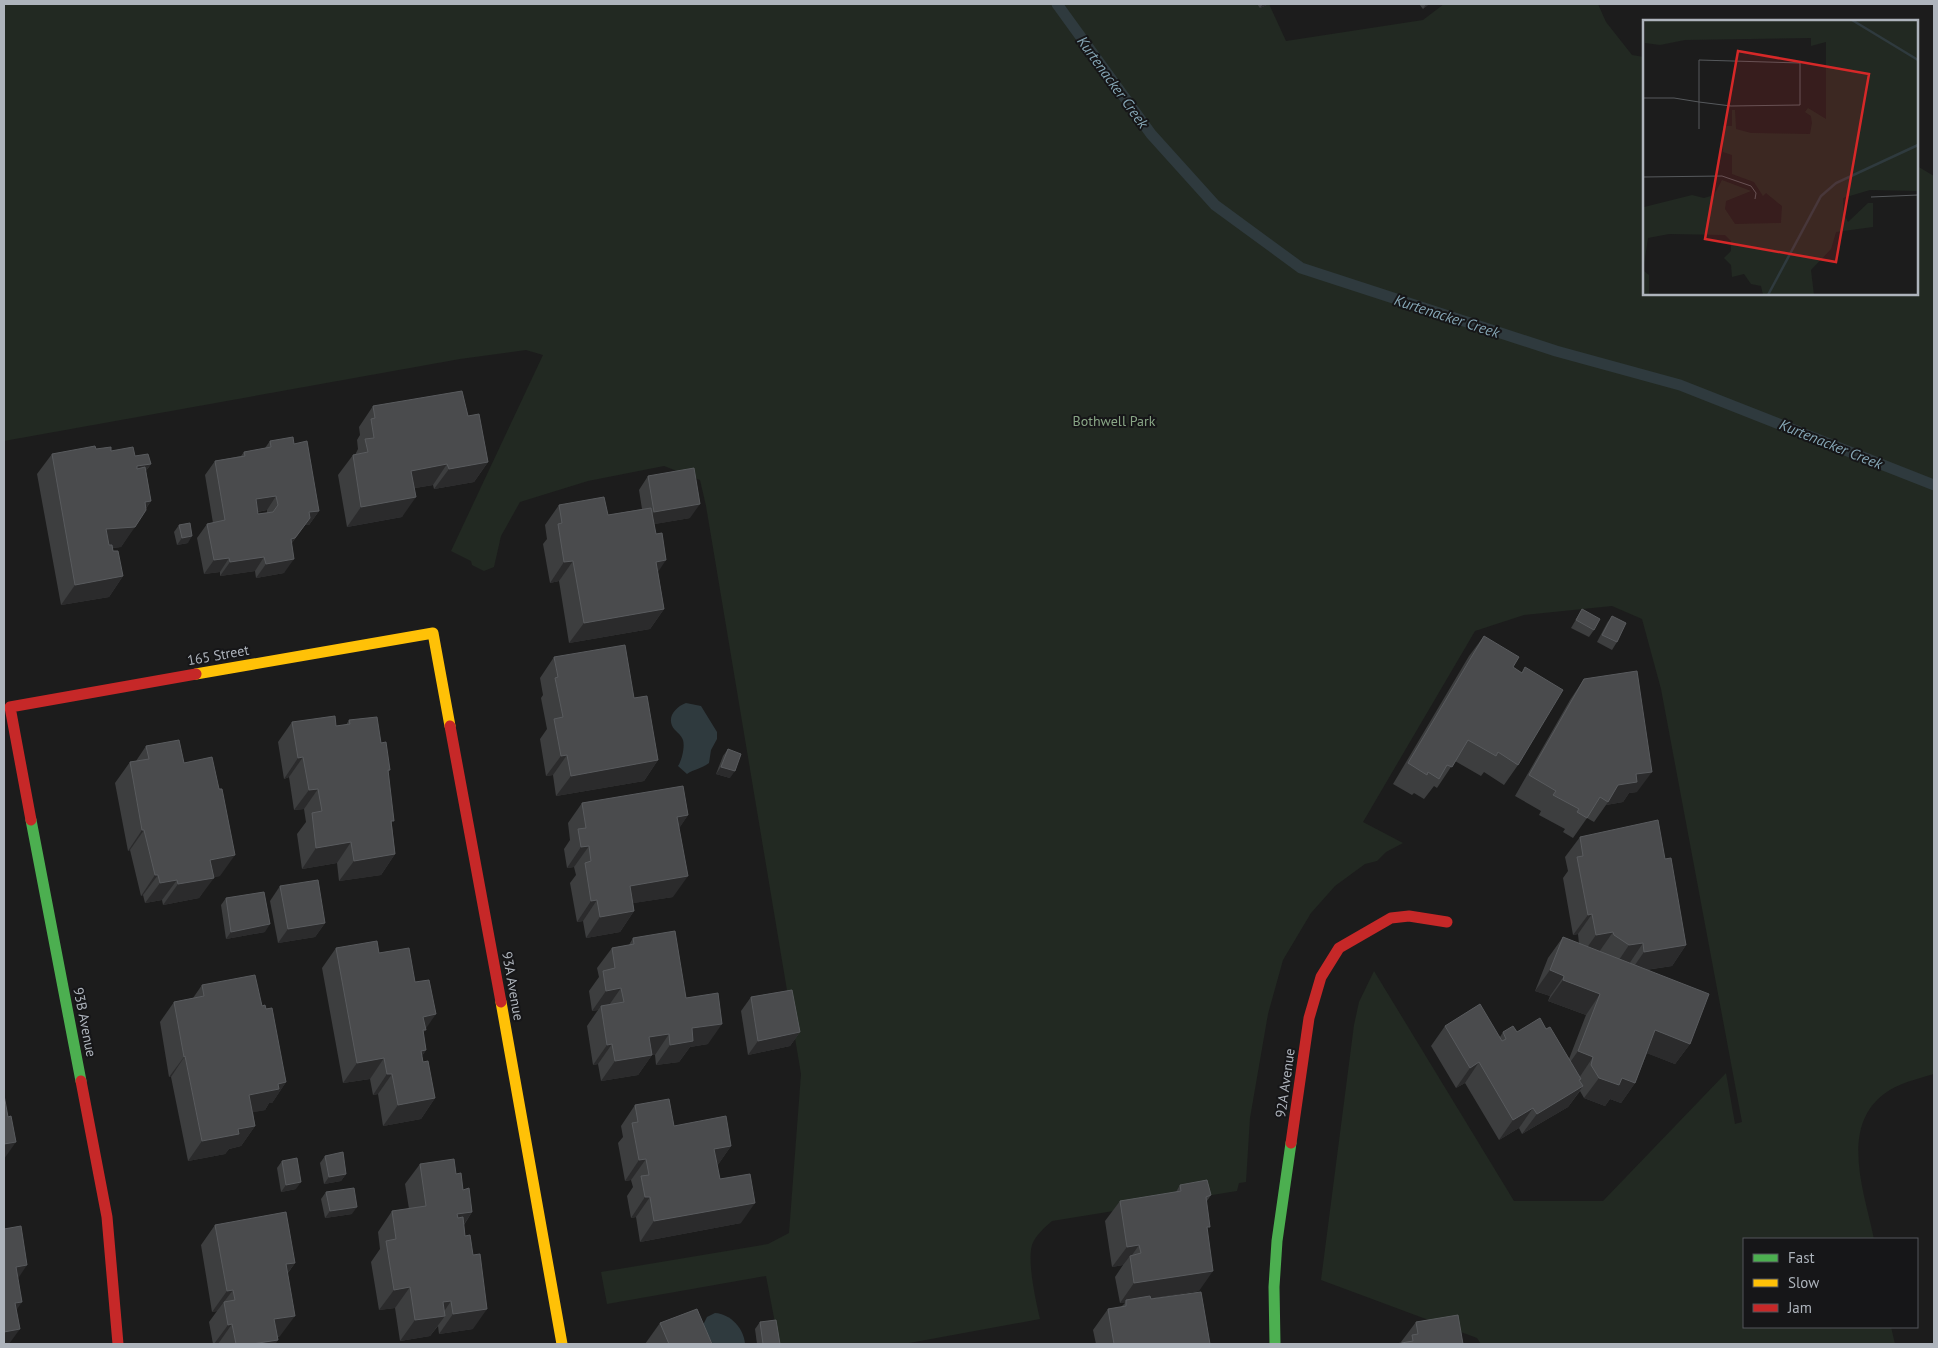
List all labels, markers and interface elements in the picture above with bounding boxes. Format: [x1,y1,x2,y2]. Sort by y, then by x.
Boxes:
inset map [1643,20,1918,295]
water label: Kurtenacker Creek [1073,32,1154,133]
water label: Kurtenacker Creek [1392,290,1503,342]
park label: Bothwell Park [1073,412,1156,430]
water label: Kurtenacker Creek [1777,415,1886,474]
street label: 165 Street [186,641,251,669]
street label: 93A Avenue [498,950,528,1022]
street label: 93B Avenue [69,986,101,1058]
street label: 92A Avenue [1271,1047,1299,1119]
legend [1743,1238,1918,1328]
text: Fast [1788,1248,1815,1267]
text: Slow [1788,1273,1819,1292]
text: Jam [1787,1298,1812,1317]

